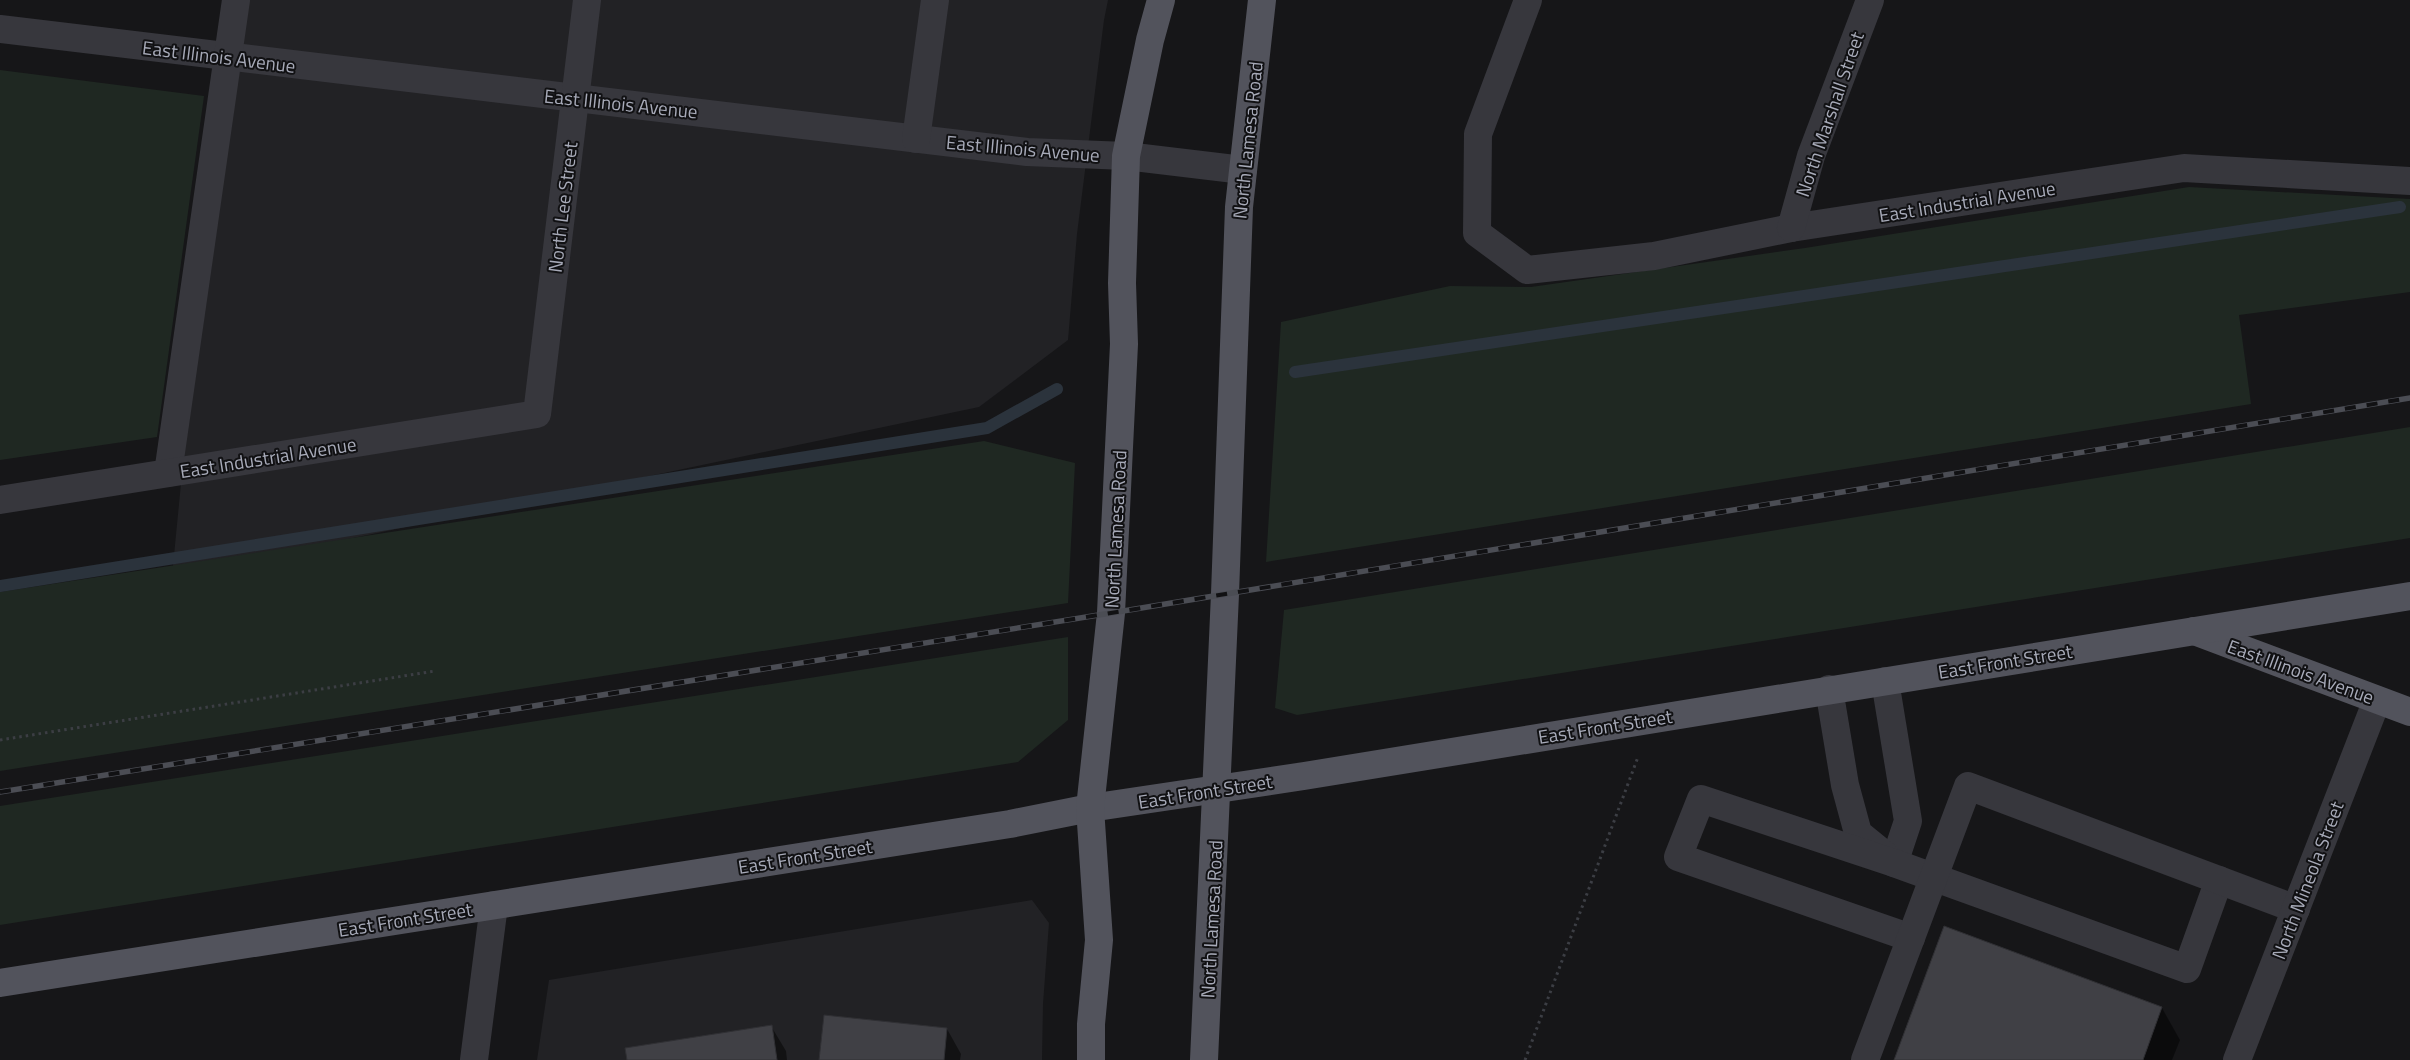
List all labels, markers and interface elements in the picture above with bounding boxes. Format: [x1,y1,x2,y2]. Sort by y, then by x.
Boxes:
street label: North Marshall Street [1787,27,1871,200]
street label: East Illinois Avenue [141,32,297,80]
street label: North Lamesa Road [1224,60,1270,220]
street label: East Illinois Avenue [543,81,699,125]
street label: East Illinois Avenue [945,127,1101,169]
street label: North Lee Street [540,140,584,274]
street label: East Industrial Avenue [1877,173,2057,229]
street label: East Industrial Avenue [178,429,358,485]
street label: North Lamesa Road [1096,449,1134,609]
street label: East Illinois Avenue [2224,631,2378,711]
street label: East Front Street [1936,636,2075,686]
street label: East Front Street [1536,701,1675,751]
street label: East Front Street [1136,766,1275,816]
street label: North Mineola Street [2263,796,2351,963]
street label: East Front Street [736,831,875,881]
street label: North Lamesa Road [1192,839,1230,999]
street label: East Front Street [336,894,475,944]

